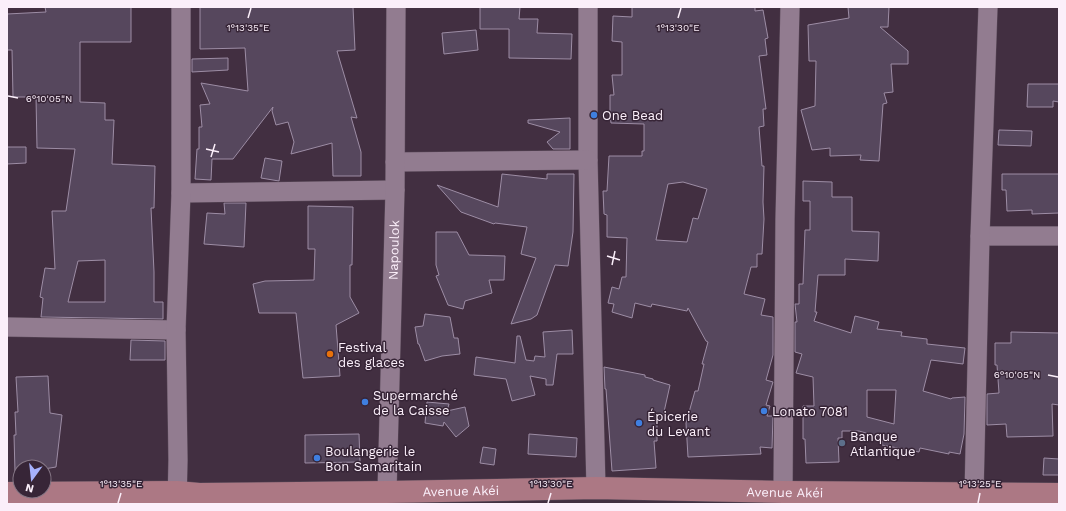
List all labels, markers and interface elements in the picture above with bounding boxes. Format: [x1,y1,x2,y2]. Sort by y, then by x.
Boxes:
text: 1°13'35"E [227,22,269,33]
text: 1°13'30"E [656,22,700,33]
text: 6°10'05"N [26,93,72,104]
place label: One Bead [602,108,663,123]
marker: One Bead [589,110,599,120]
street label: Napoulok [385,219,402,280]
place label: Festival des glaces [338,340,405,370]
marker: Festival des glaces [325,349,335,359]
text: 6°10'05"N [994,369,1040,380]
place label: Supermarché de la Caisse [373,388,458,418]
marker: Supermarché de la Caisse [360,397,370,407]
place label: Lonato 7081 [772,404,848,419]
marker: Lonato 7081 [759,406,769,416]
place label: Épicerie du Levant [647,408,710,439]
marker: Épicerie du Levant [634,418,644,428]
place label: Banque Atlantique [850,429,915,459]
marker: Banque Atlantique [837,438,847,448]
place label: Boulangerie le Bon Samaritain [325,444,422,474]
marker: Boulangerie le Bon Samaritain [312,453,322,463]
north arrow [12,459,52,499]
text: 1°13'35"E [100,478,142,489]
text: 1°13'30"E [529,478,573,489]
text: 1°13'25"E [959,478,1001,489]
text: N [24,481,35,496]
street label: Avenue Akéi [422,482,499,499]
street label: Avenue Akéi [746,484,823,500]

